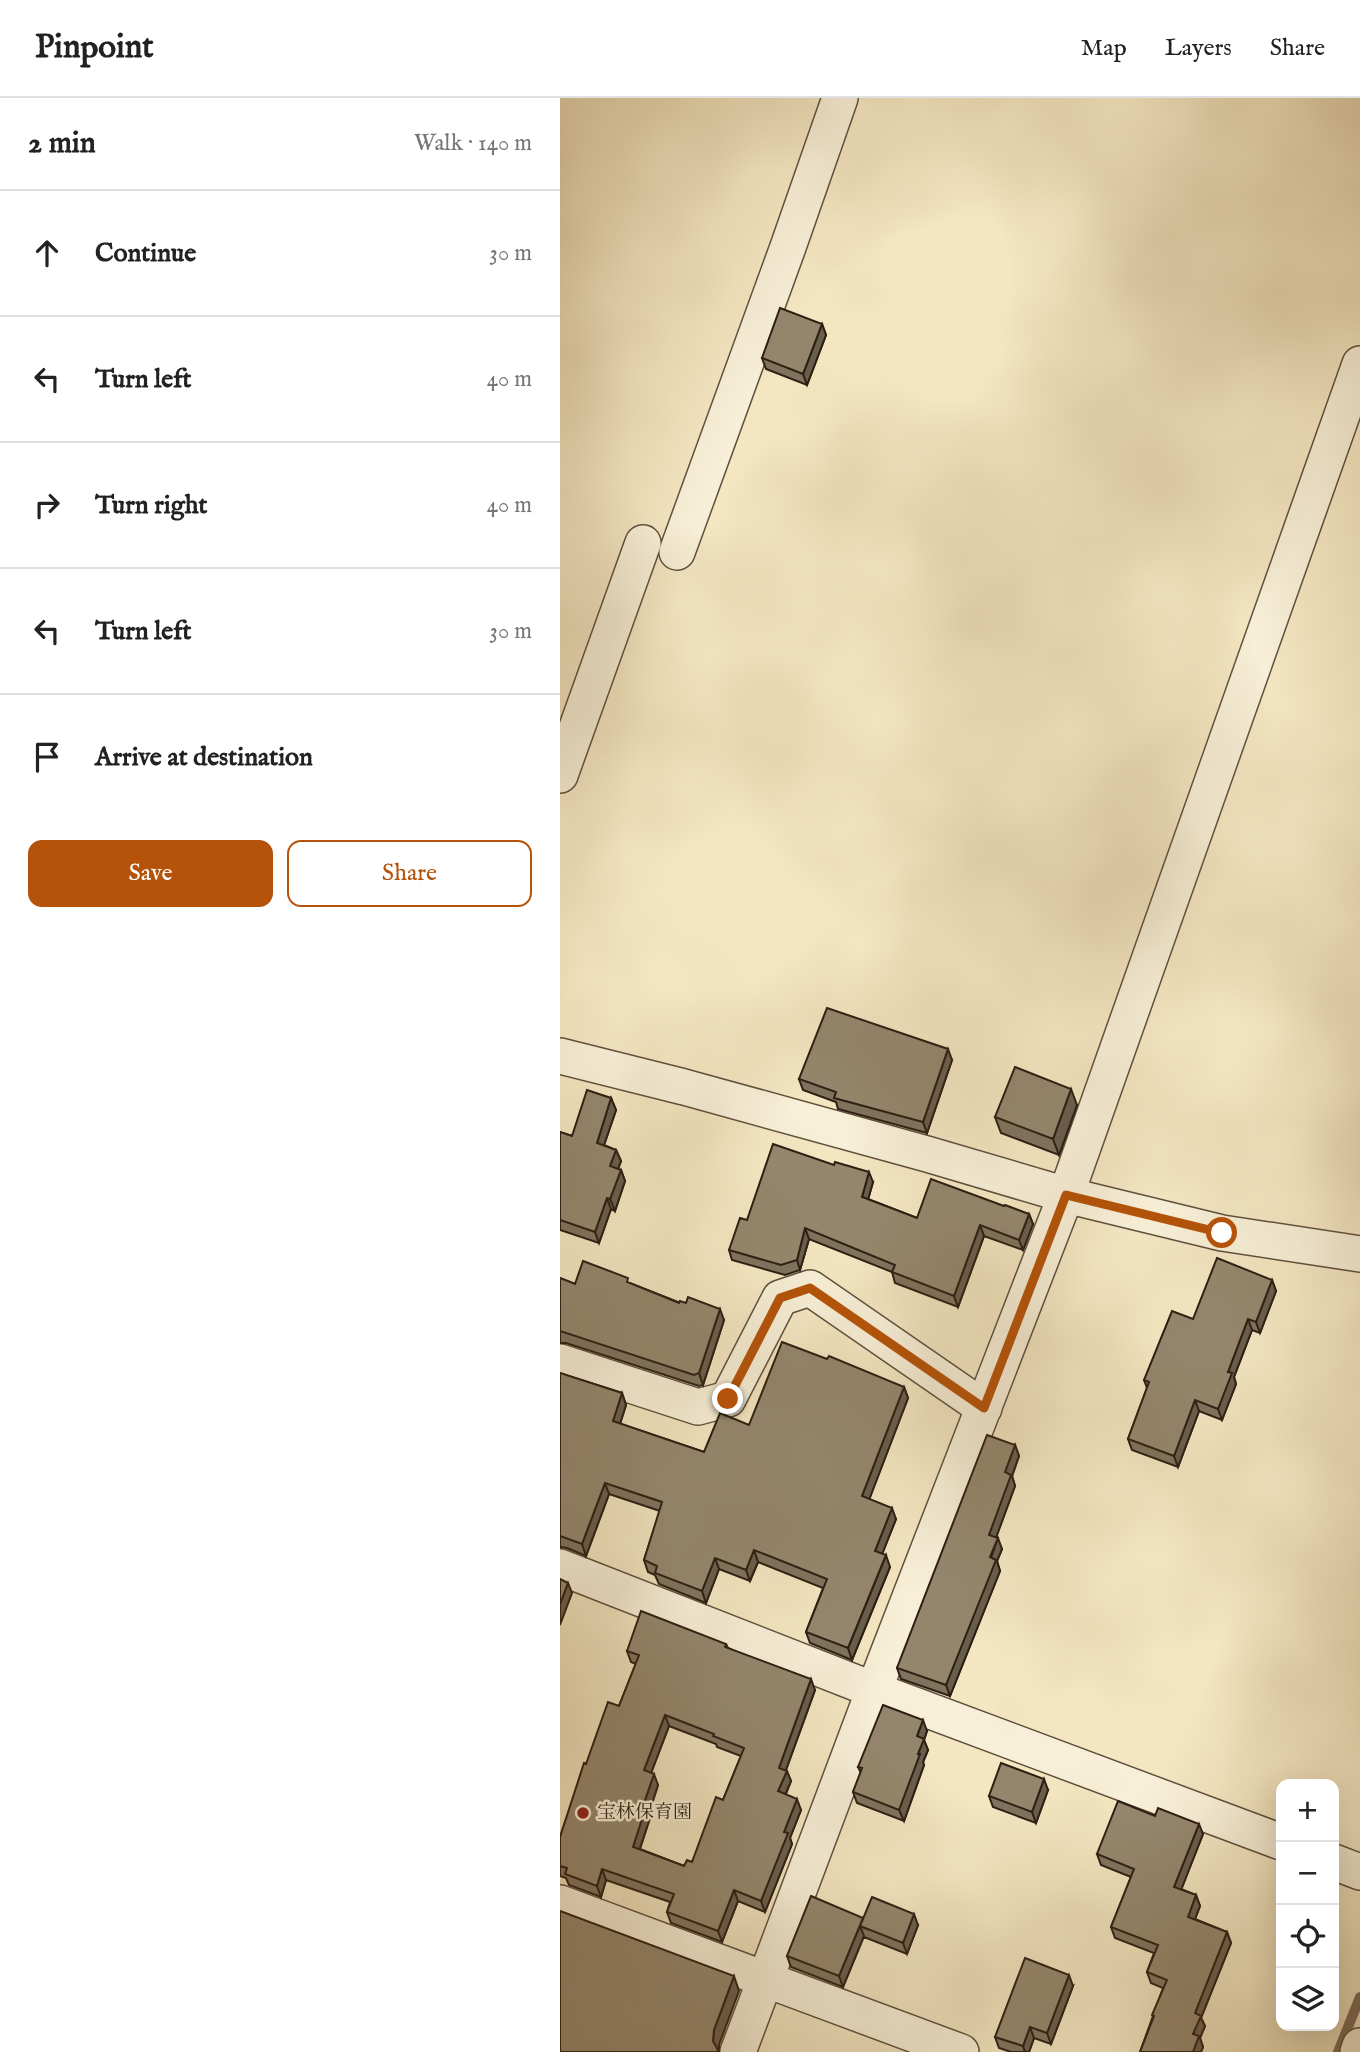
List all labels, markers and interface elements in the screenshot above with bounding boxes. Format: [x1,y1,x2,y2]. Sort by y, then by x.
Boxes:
text: Pinpoint [35,27,154,69]
text: Map [1081,33,1127,64]
text: Layers [1165,33,1232,64]
text: Share [1270,33,1325,64]
text: 2 min [28,125,96,163]
text: Walk · 140 m [414,129,532,158]
icon: ahead [28,234,66,272]
text: Continue [95,237,196,270]
text: 30 m [489,239,532,268]
icon: left [28,360,66,398]
text: Turn left [95,363,192,396]
text: 40 m [487,365,532,394]
icon: right [28,486,66,524]
text: Turn right [95,489,208,522]
text: 40 m [487,491,532,520]
icon: left [28,612,66,650]
text: Turn left [95,615,192,648]
text: 30 m [489,617,532,646]
icon: arrive [28,738,66,776]
text: Arrive at destination [95,741,313,774]
button: Save [28,840,273,907]
button: Share [287,840,532,907]
route start [1206,1217,1237,1248]
route end [712,1383,743,1414]
map controls [1276,1779,1339,2031]
button: + [1276,1779,1339,1842]
place label: 宝林保育園 [597,1801,692,1825]
marker: 宝林保育園 [575,1805,591,1821]
button: − [1276,1842,1339,1905]
button: locate [1276,1905,1339,1968]
button: layers [1276,1968,1339,2031]

